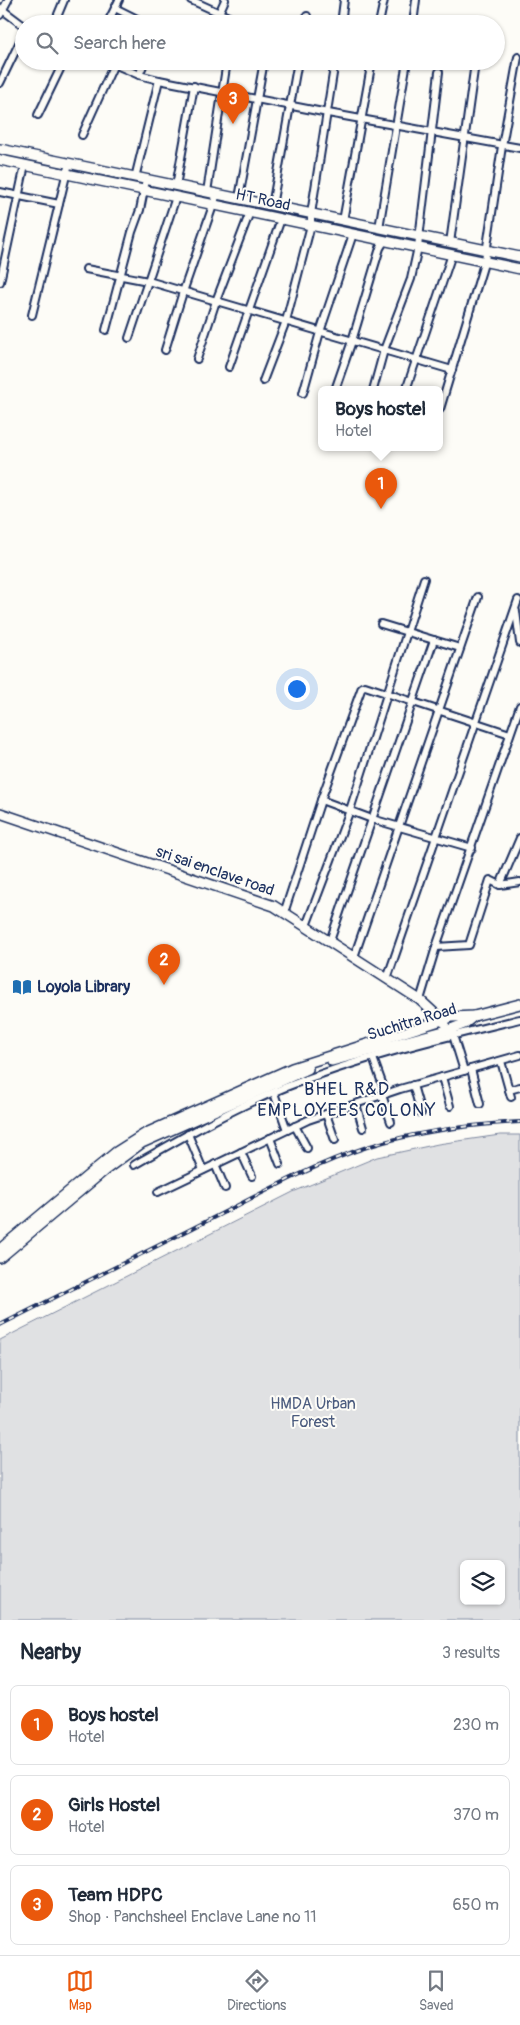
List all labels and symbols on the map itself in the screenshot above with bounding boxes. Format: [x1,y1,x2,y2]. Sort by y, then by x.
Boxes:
pin: 3 [217,83,249,124]
street label: HT Road [234,184,292,216]
pin: 1 [365,468,397,509]
your location [284,676,310,702]
street label: sri sai enclave road [153,841,277,901]
pin: 2 [148,944,180,985]
library icon: Loyola Library [11,976,33,998]
place label: Loyola Library [37,977,130,997]
street label: Suchitra Road [365,999,459,1045]
district label: BHEL R&D EMPLOYEES COLONY [257,1078,437,1122]
park label: HMDA Urban Forest [270,1394,356,1432]

